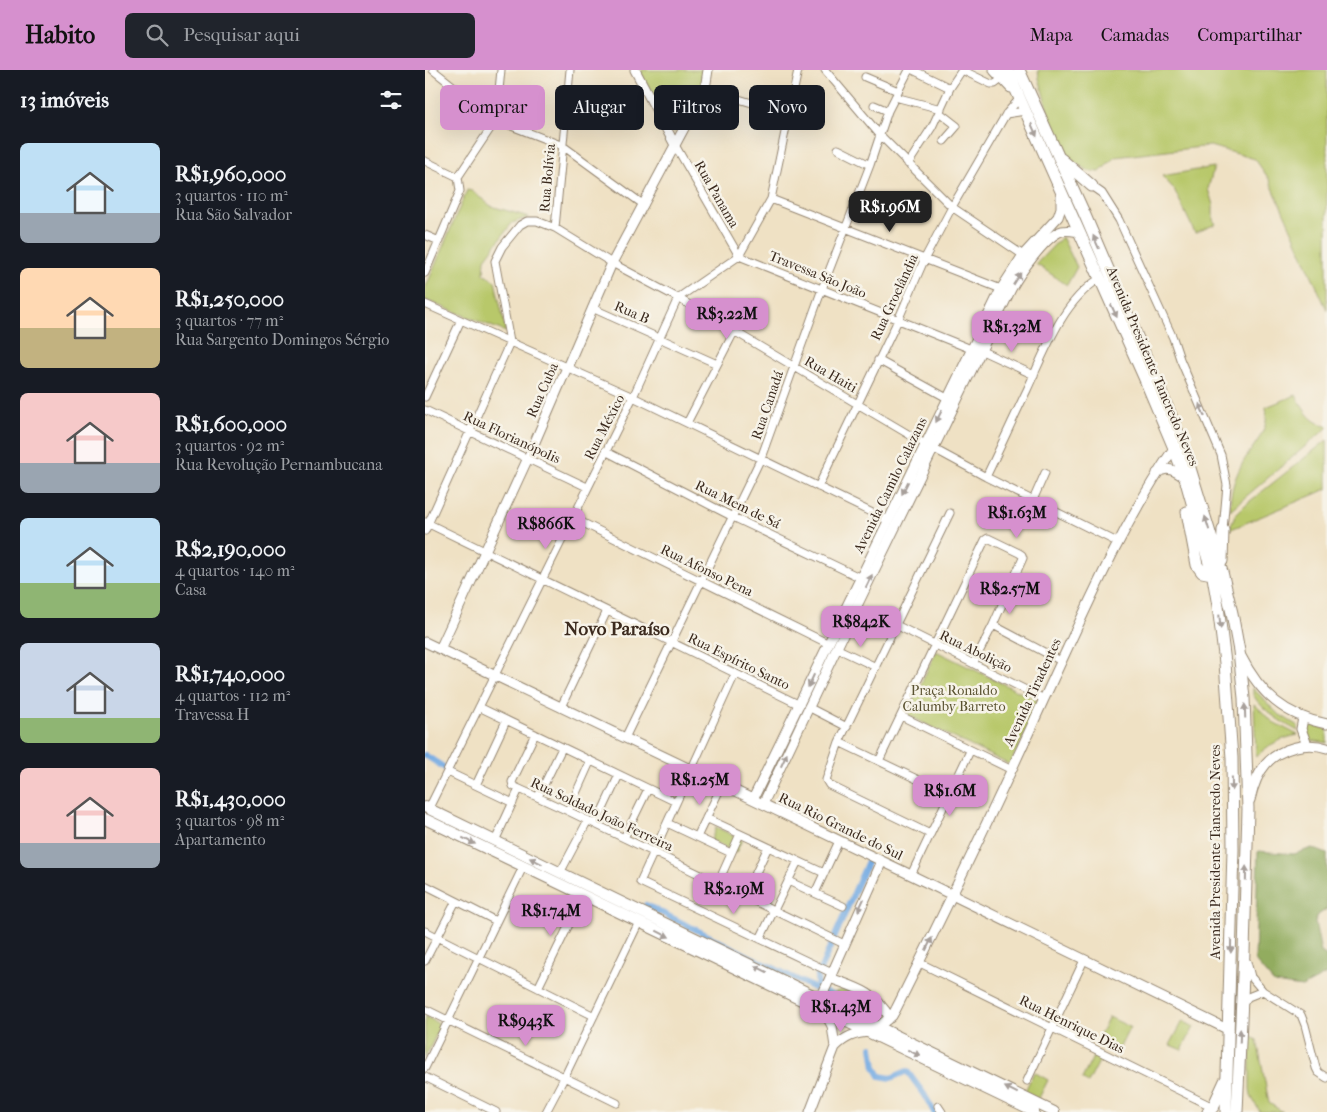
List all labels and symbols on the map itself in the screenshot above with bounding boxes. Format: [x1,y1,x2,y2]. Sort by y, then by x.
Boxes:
one-way arrow [1030,123,1038,137]
street label: Rua Bolívia [536,142,559,213]
street label: Rua Panama [690,158,743,231]
pin: R$1.96M [844,190,936,233]
one-way arrow [1092,235,1100,249]
street label: Travessa São João [767,247,869,302]
street label: Rua Groelândia [867,251,922,343]
street label: Avenida Presidente Tancredo Neves [1102,263,1202,469]
one-way arrow [1012,273,1022,286]
street label: Rua B [612,298,652,327]
pin: R$3.22M [681,298,773,340]
one-way arrow [1110,304,1118,318]
pin: R$1.32M [966,310,1058,353]
street label: Rua Haiti [801,353,860,396]
street label: Rua Cuba [523,360,562,420]
street label: Rua Canadá [748,368,787,442]
street label: Rua México [581,392,628,463]
one-way arrow [1197,403,1205,417]
street label: Rua Florianópolis [461,408,563,467]
one-way arrow [934,409,942,423]
street label: Avenida Camilo Calazans [850,414,931,557]
street label: Rua Mem de Sá [692,476,784,533]
one-way arrow [901,481,909,495]
pin: R$1.63M [971,496,1063,539]
pin: R$866K [505,508,587,550]
one-way arrow [1203,516,1211,531]
street label: Rua Afonso Pena [658,541,756,600]
pin: R$2.57M [964,572,1056,615]
one-way arrow [865,574,873,589]
pin: R$842K [820,606,902,648]
one-way arrow [1216,614,1224,630]
district label: Novo Paraíso [564,618,670,640]
street label: Rua Abolição [937,627,1015,676]
street label: Rua Espírito Santo [685,629,793,694]
street label: Avenida Tiradentes [1000,636,1065,750]
one-way arrow [806,674,815,689]
park label: Praça Ronaldo Calumby Barreto [902,682,1006,715]
one-way arrow [1240,703,1248,719]
street label: Avenida Presidente Tancredo Neves [1207,744,1224,961]
one-way arrow [780,753,788,767]
pin: R$1.25M [654,764,746,806]
street label: Rua Soldado João Ferreira [528,774,676,855]
pin: R$1.6M [909,774,991,817]
one-way arrow [1228,776,1236,792]
street label: Rua Rio Grande do Sul [776,789,906,864]
one-way arrow [462,837,476,845]
one-way arrow [529,857,543,865]
one-way arrow [1242,865,1250,881]
pin: R$2.19M [688,872,780,915]
pin: R$1.74M [505,894,597,937]
one-way arrow [857,898,865,912]
one-way arrow [656,930,670,938]
one-way arrow [925,937,933,951]
one-way arrow [1227,939,1235,955]
one-way arrow [754,965,768,973]
pin: R$1.43M [795,990,887,1033]
street label: Rua Henrique Dias [1016,992,1127,1057]
pin: R$943K [485,1004,567,1047]
one-way arrow [1237,1028,1245,1044]
one-way arrow [907,1050,921,1058]
one-way arrow [1004,1086,1018,1094]

